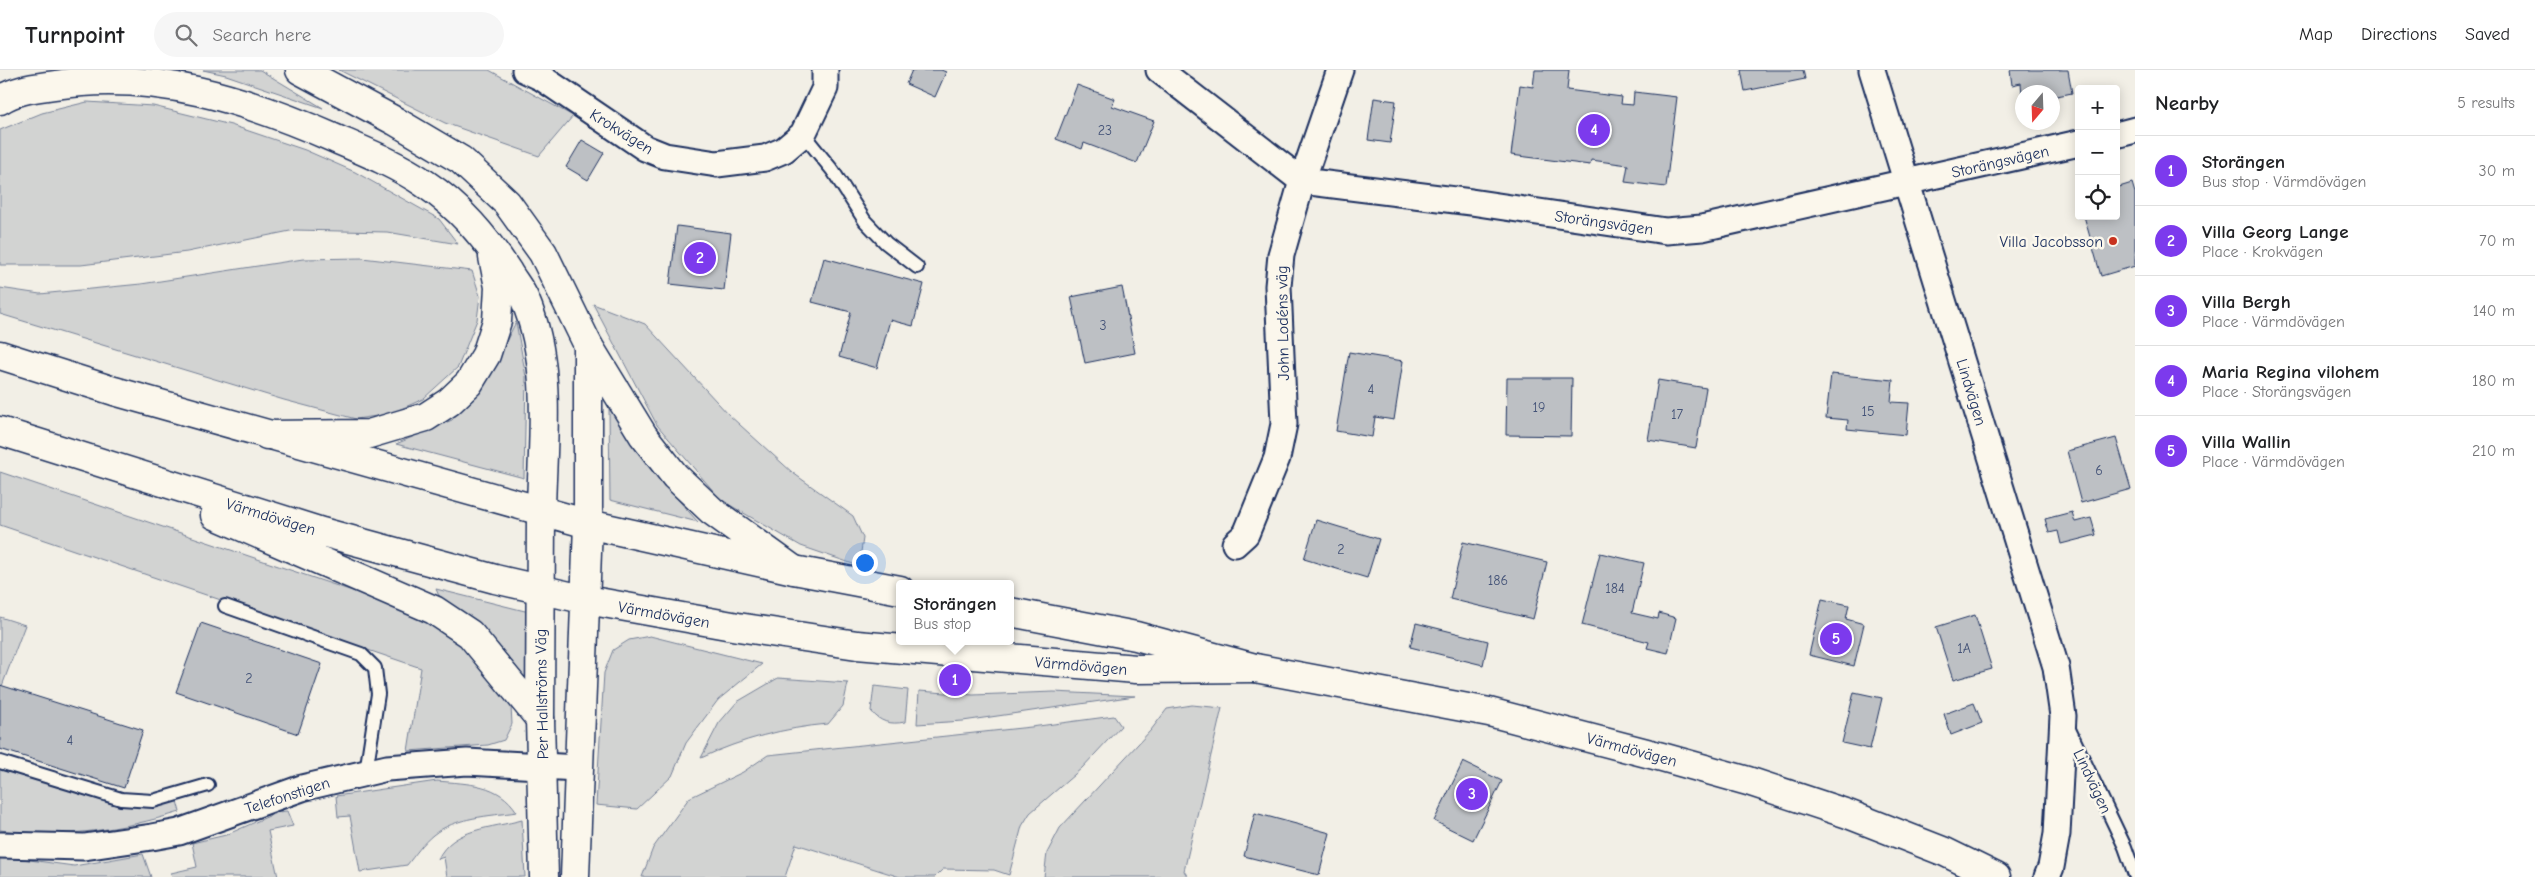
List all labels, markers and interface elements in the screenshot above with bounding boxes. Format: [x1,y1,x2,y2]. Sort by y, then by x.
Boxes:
search box [154,12,504,57]
text: Turnpoint [25,21,124,49]
icon: search [172,21,200,49]
text: Search here [212,24,311,46]
text: Map [2299,24,2333,45]
text: Directions [2361,24,2437,45]
text: Saved [2465,24,2510,45]
north arrow [2015,85,2060,130]
map controls [2075,85,2120,220]
button: + [2075,85,2120,130]
text: Nearby [2155,91,2219,115]
text: 5 results [2457,94,2515,112]
street label: Krokvägen [587,105,656,158]
pin: 4 [1578,111,1610,149]
house number: 23 [1098,122,1112,139]
button: − [2075,130,2120,175]
street label: Storängsvägen [1950,142,2051,182]
text: Storängen [2202,151,2285,173]
text: 1 [2168,162,2174,180]
text: 30 m [2479,162,2515,180]
text: Bus stop · Värmdövägen [2202,173,2366,191]
button: locate [2075,175,2120,220]
street label: Storängsvägen [1553,207,1654,239]
text: Villa Georg Lange [2202,221,2349,243]
text: 2 [2167,232,2175,250]
text: 70 m [2479,232,2515,250]
place label: Villa Jacobsson [1999,233,2103,251]
marker: Villa Jacobsson [2107,235,2119,247]
pin: 2 [684,239,716,277]
text: Place · Krokvägen [2202,243,2323,261]
street label: John Lodéns väg [1273,265,1293,381]
text: Villa Bergh [2202,291,2291,313]
text: 3 [2167,302,2175,320]
text: 140 m [2473,302,2515,320]
text: Place · Värmdövägen [2202,313,2345,331]
house number: 3 [1099,317,1107,334]
street label: Lindvägen [1952,357,1990,428]
text: Maria Regina vilohem [2202,361,2379,383]
text: 4 [2167,372,2175,390]
text: 180 m [2472,372,2515,390]
house number: 4 [1368,381,1375,398]
text: Place · Storängsvägen [2202,383,2351,401]
house number: 19 [1533,399,1545,416]
house number: 15 [1861,403,1875,420]
house number: 17 [1671,406,1683,423]
text: Villa Wallin [2202,431,2291,453]
text: 5 [2167,442,2175,460]
text: 210 m [2472,442,2515,460]
text: Place · Värmdövägen [2202,453,2345,471]
house number: 6 [2095,462,2103,479]
street label: Värmdövägen [224,495,318,539]
house number: 2 [1337,541,1345,558]
your location [852,550,878,576]
house number: 186 [1488,572,1508,589]
popup [896,580,1014,645]
house number: 184 [1605,580,1625,597]
text: Storängen [913,593,997,615]
street label: Värmdövägen [616,598,711,632]
text: Bus stop [913,615,971,633]
pin: 5 [1820,620,1852,658]
street label: Per Hallströms Väg [532,628,552,760]
house number: 1A [1957,640,1971,657]
street label: Värmdövägen [1034,653,1128,679]
pin: 1 [939,661,971,699]
house number: 2 [245,670,253,687]
street label: Värmdövägen [1584,729,1679,771]
house number: 4 [67,732,74,749]
street label: Lindvägen [2069,746,2115,816]
street label: Telefonstigen [243,774,332,818]
pin: 3 [1456,775,1488,813]

